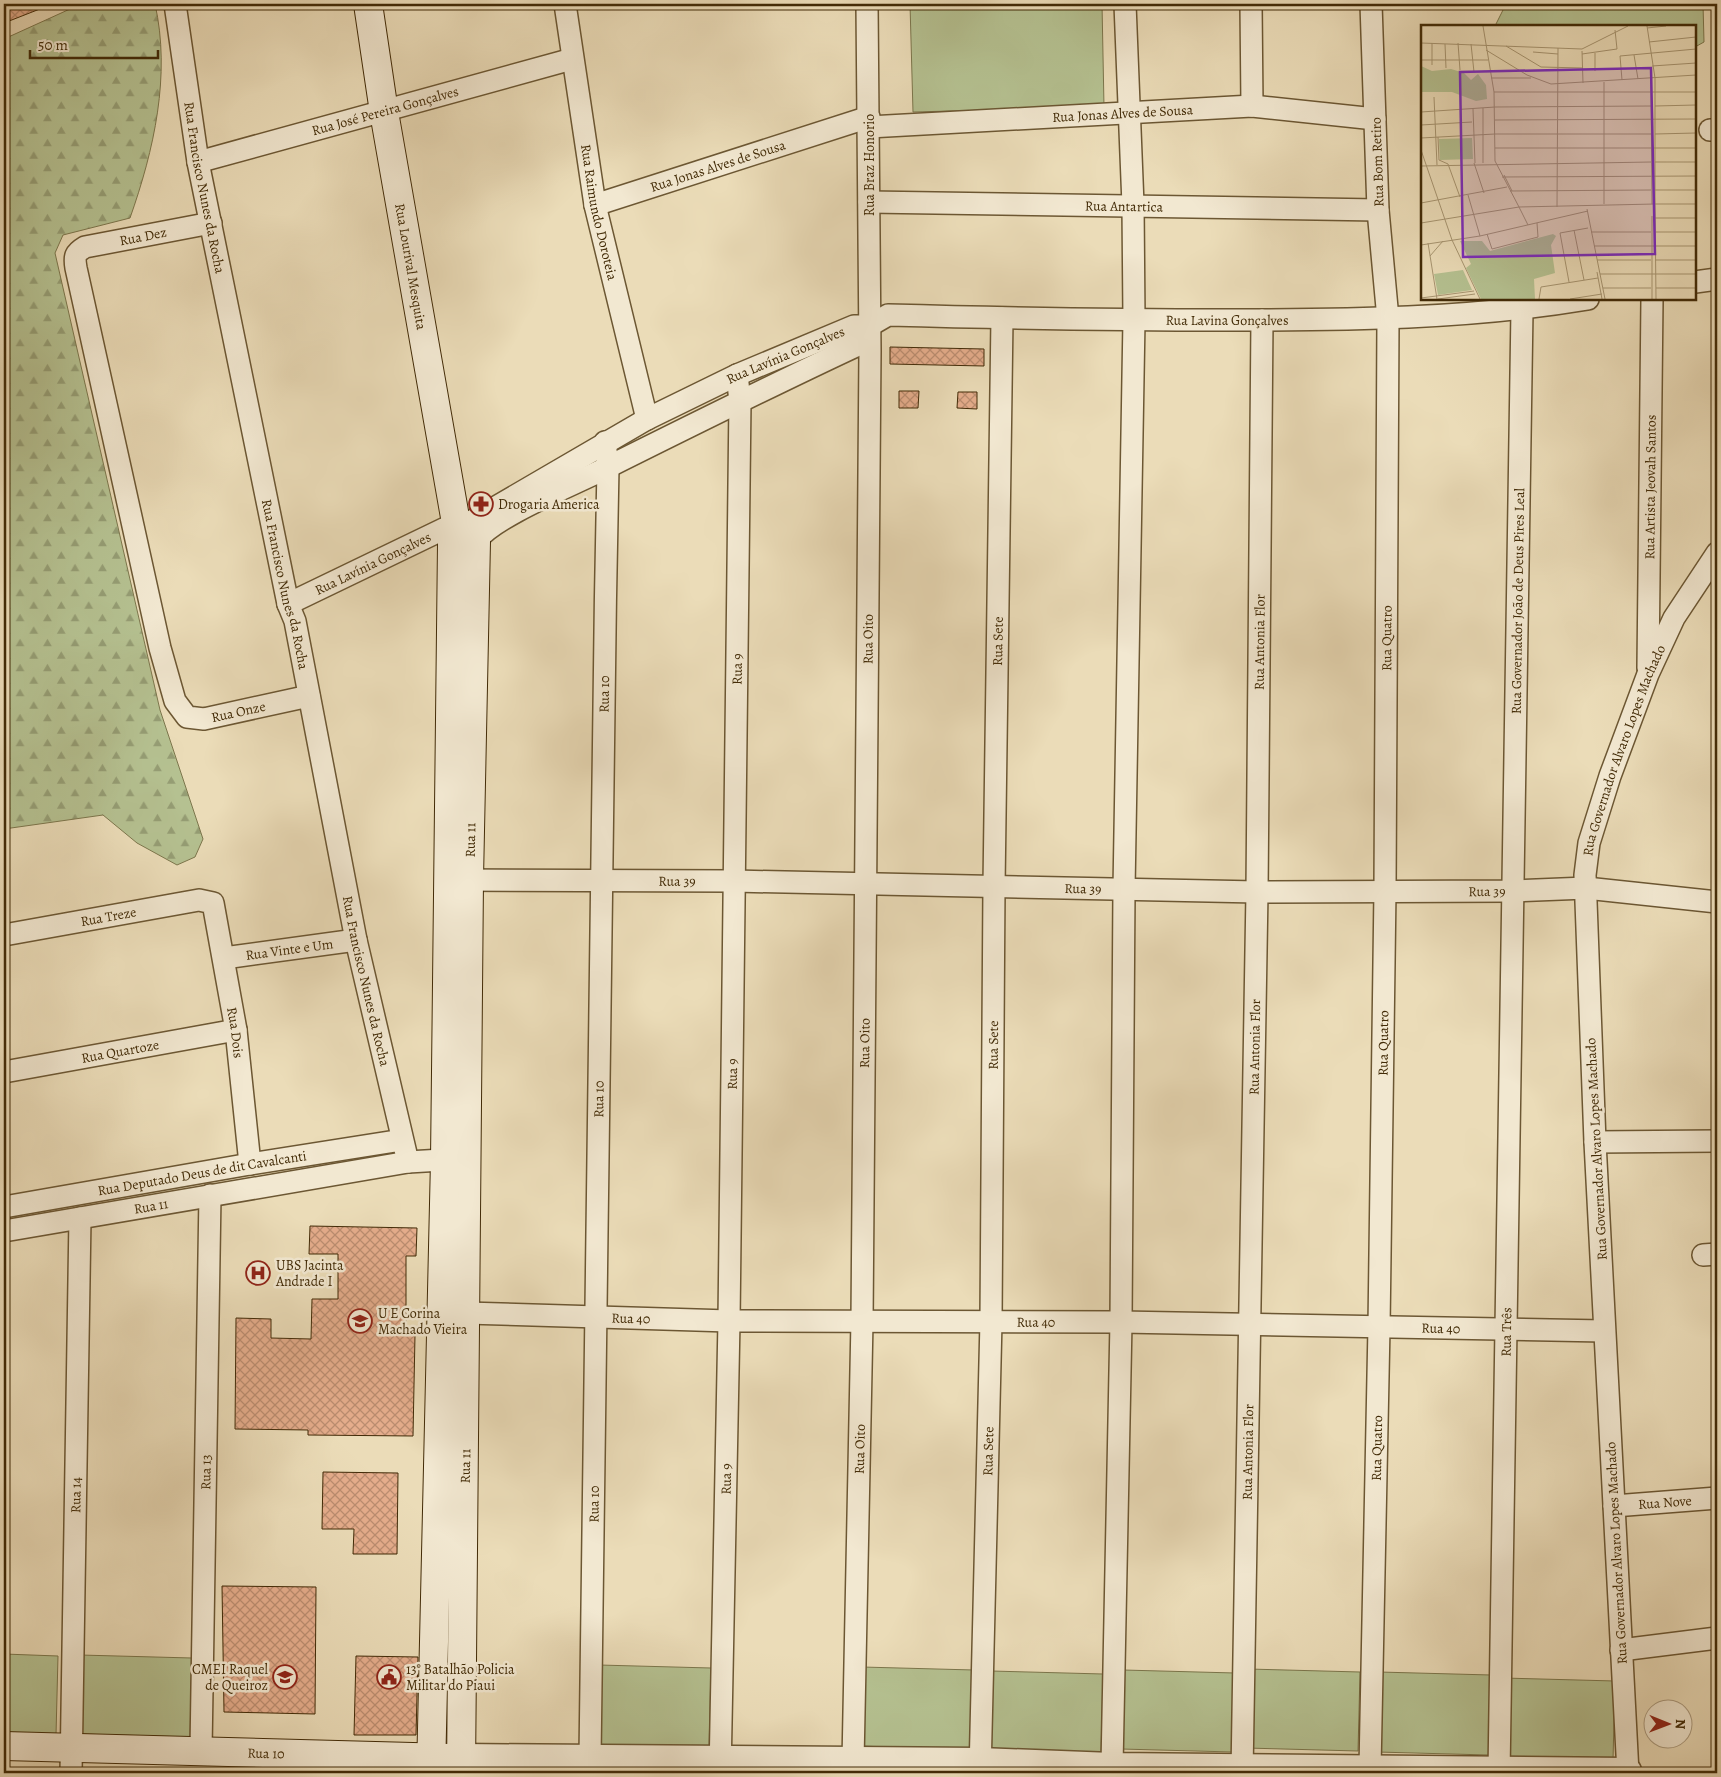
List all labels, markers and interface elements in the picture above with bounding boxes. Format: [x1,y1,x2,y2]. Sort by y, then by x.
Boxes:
inset map [1421,25,1696,300]
scale bar [30,28,158,60]
text: 50 m [38,35,68,55]
street label: Rua José Pereira Gonçalves [310,82,461,140]
street label: Rua Francisco Nunes da Rocha [179,100,230,276]
street label: Rua Jonas Alves de Sousa [1052,100,1194,127]
street label: Rua Braz Honorio [860,114,879,216]
street label: Rua Bom Retiro [1366,117,1389,207]
street label: Rua Jonas Alves de Sousa [648,135,789,197]
street label: Rua Raimundo Doroteia [576,143,622,283]
street label: Rua Antartica [1085,196,1164,217]
street label: Rua Lourival Mesquita [390,202,431,332]
street label: Rua Dez [118,223,168,250]
street label: Rua Lavina Gonçalves [1165,311,1289,330]
street label: Rua Lavínia Gonçalves [723,322,848,389]
street label: Rua Artista Jeovah Santos [1640,414,1661,560]
street label: Rua Governador João de Deus Pires Leal [1507,487,1529,714]
pharmacy icon: Drogaria America [468,491,494,517]
place label: Drogaria America [498,495,600,514]
street label: Rua Francisco Nunes da Rocha [257,497,313,672]
street label: Rua Lavínia Gonçalves [312,527,434,600]
street label: Rua Antonia Flor [1250,593,1270,690]
street label: Rua Quatro [1377,605,1396,671]
street label: Rua Oito [858,614,878,664]
street label: Rua Sete [988,616,1008,666]
street label: Rua Governador Alvaro Lopes Machado [1578,642,1670,857]
street label: Rua 9 [728,653,747,685]
street label: Rua 10 [595,675,614,713]
street label: Rua Onze [209,697,267,727]
street label: Rua 11 [461,822,480,857]
street label: Rua 39 [658,872,696,891]
street label: Rua 39 [1064,879,1102,899]
street label: Rua 39 [1468,882,1506,901]
street label: Rua Francisco Nunes da Rocha [338,894,394,1069]
street label: Rua Treze [79,902,138,931]
street label: Rua Vinte e Um [244,934,335,965]
street label: Rua Antonia Flor [1245,998,1265,1095]
street label: Rua Dois [222,1006,248,1059]
street label: Rua Quatro [1373,1010,1393,1076]
street label: Rua Oito [855,1018,874,1068]
street label: Rua Sete [984,1020,1003,1070]
street label: Rua Quartoze [80,1035,161,1068]
street label: Rua Governador Alvaro Lopes Machado [1581,1037,1612,1261]
street label: Rua 9 [723,1058,742,1090]
street label: Rua 10 [589,1080,609,1118]
street label: Rua Deputado Deus de dit Cavalcanti [96,1146,308,1200]
street label: Rua 11 [132,1194,170,1219]
place label: UBS Jacinta Andrade I [275,1256,344,1291]
hospital icon: UBS Jacinta Andrade I [245,1260,271,1286]
place label: U E Corina Machado Vieira [378,1304,468,1339]
street label: Rua Três [1497,1307,1516,1357]
school or university icon: U E Corina Machado Vieira [347,1308,373,1334]
street label: Rua 40 [611,1308,651,1329]
street label: Rua 40 [1016,1313,1055,1332]
street label: Rua 40 [1421,1319,1460,1338]
street label: Rua Antonia Flor [1238,1403,1258,1500]
street label: Rua Quatro [1367,1415,1387,1481]
street label: Rua Oito [850,1424,870,1474]
street label: Rua Sete [978,1426,998,1476]
street label: Rua Governador Alvaro Lopes Machado [1601,1441,1632,1665]
street label: Rua 11 [456,1448,475,1483]
street label: Rua 13 [196,1454,216,1490]
street label: Rua 9 [717,1463,736,1495]
street label: Rua 14 [66,1477,86,1513]
street label: Rua 10 [584,1485,604,1523]
street label: Rua Nove [1637,1491,1692,1514]
place label: CMEI Raquel de Queiroz [192,1660,269,1695]
place label: 13° Batalhão Policia Militar do Piaui [406,1660,515,1695]
school or university icon: CMEI Raquel de Queiroz [272,1664,298,1690]
public building icon: 13° Batalhão Policia Militar do Piaui [376,1664,402,1690]
north arrow [1644,1700,1694,1750]
text: N [1671,1719,1690,1729]
street label: Rua 10 [247,1744,285,1764]

